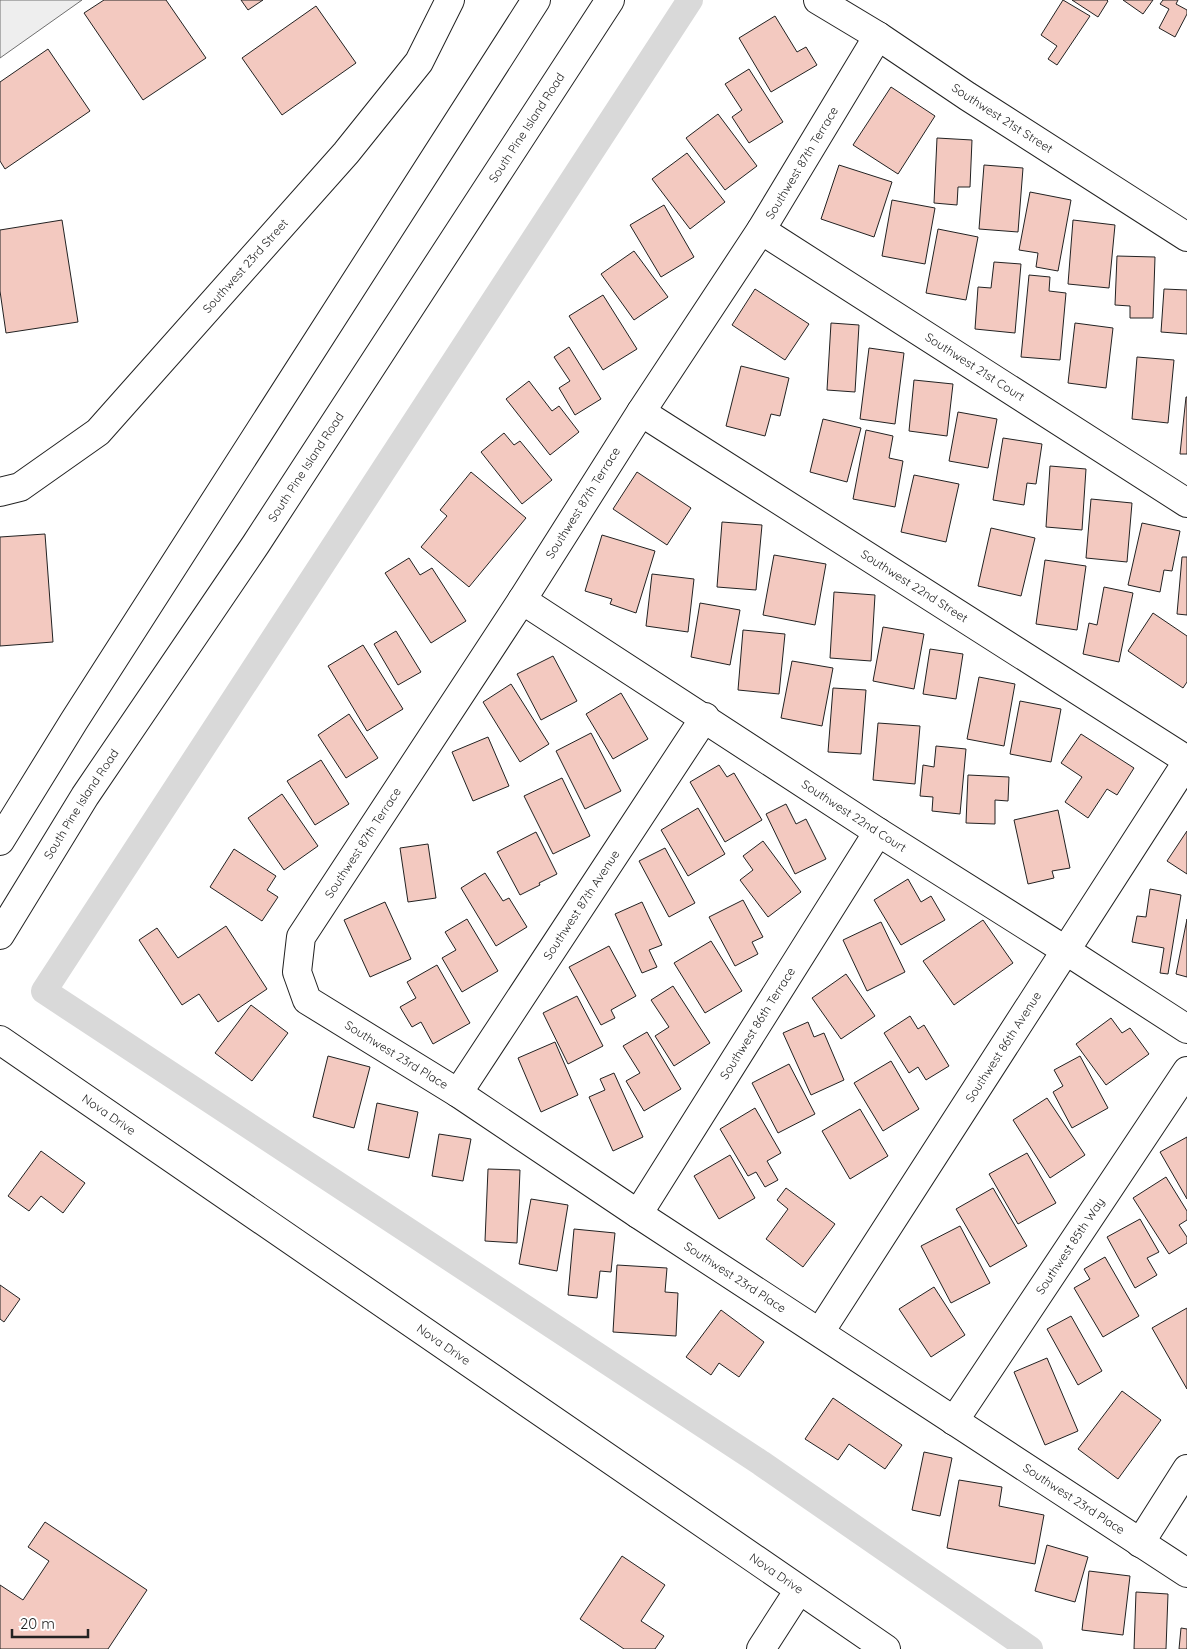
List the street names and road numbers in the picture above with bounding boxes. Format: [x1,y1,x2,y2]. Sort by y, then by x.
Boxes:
street label: South Pine Island Road [485,70,568,185]
street label: Southwest 21st Street [949,80,1056,156]
street label: Southwest 87th Terrace [762,103,841,222]
street label: Southwest 23rd Street [199,215,291,316]
street label: Southwest 21st Court [923,329,1028,404]
street label: South Pine Island Road [264,409,347,525]
street label: Southwest 87th Terrace [542,444,623,561]
street label: Southwest 22nd Street [858,546,971,625]
street label: South Pine Island Road [40,746,122,862]
street label: Southwest 22nd Court [799,776,909,855]
street label: Southwest 87th Terrace [321,784,404,901]
street label: Southwest 87th Avenue [540,847,623,962]
street label: Southwest 86th Terrace [716,964,798,1082]
street label: Southwest 86th Avenue [962,988,1044,1105]
street label: Southwest 23rd Place [342,1017,451,1092]
street label: Nova Drive [79,1091,139,1138]
street label: Southwest 85th Way [1032,1195,1108,1297]
street label: Southwest 23rd Place [681,1238,789,1316]
street label: Nova Drive [414,1321,474,1368]
street label: Southwest 23rd Place [1020,1460,1128,1537]
street label: Nova Drive [747,1550,806,1597]

